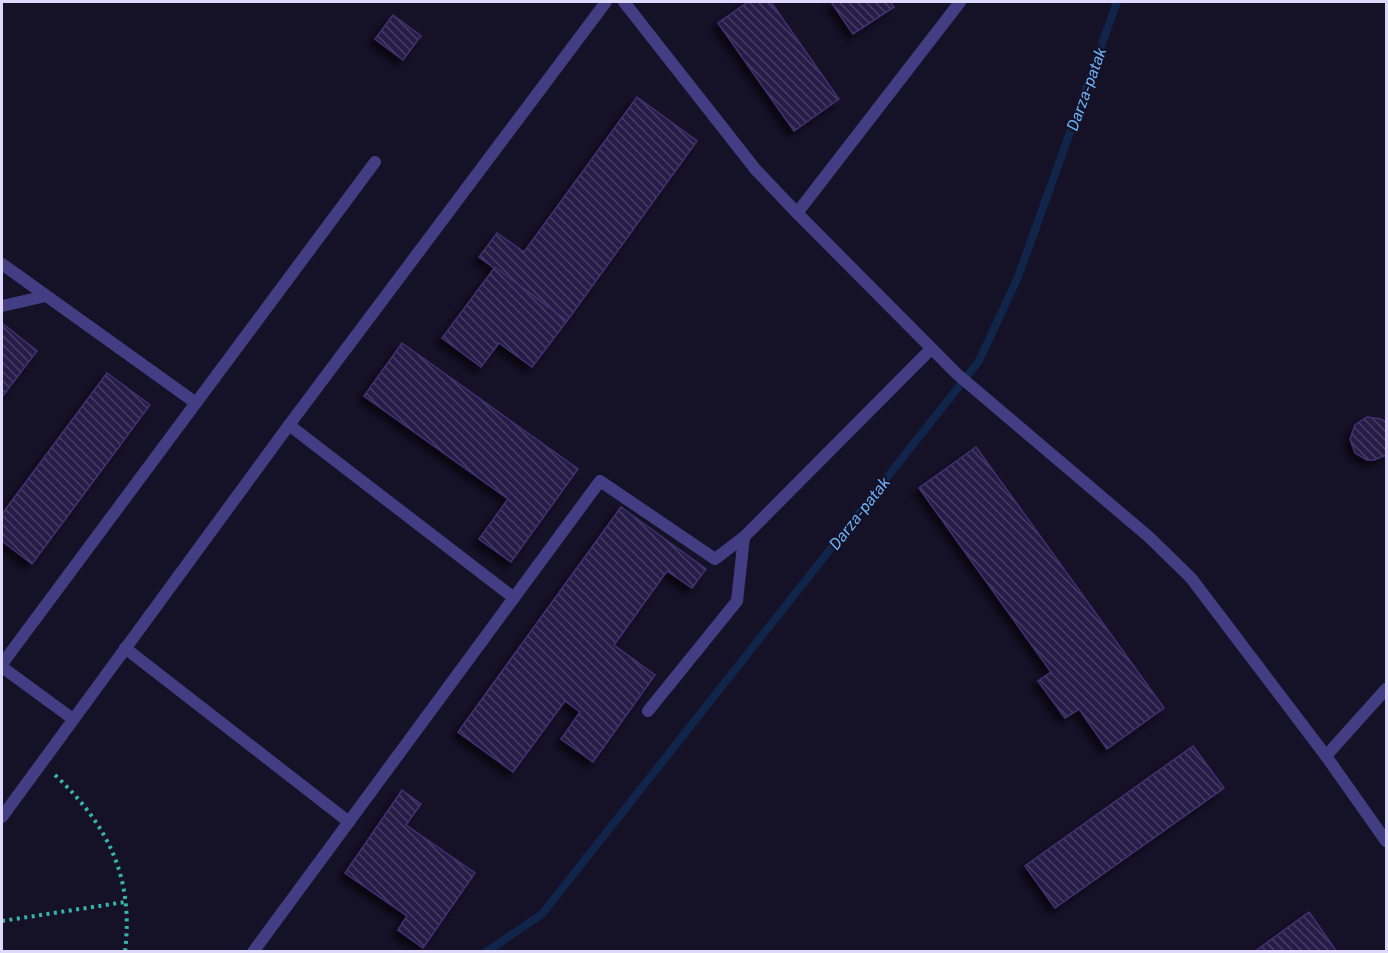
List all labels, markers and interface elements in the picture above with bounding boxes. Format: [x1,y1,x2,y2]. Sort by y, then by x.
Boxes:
water label: Darza-patak [1063,44,1111,134]
water label: Darza-patak [825,473,894,554]

